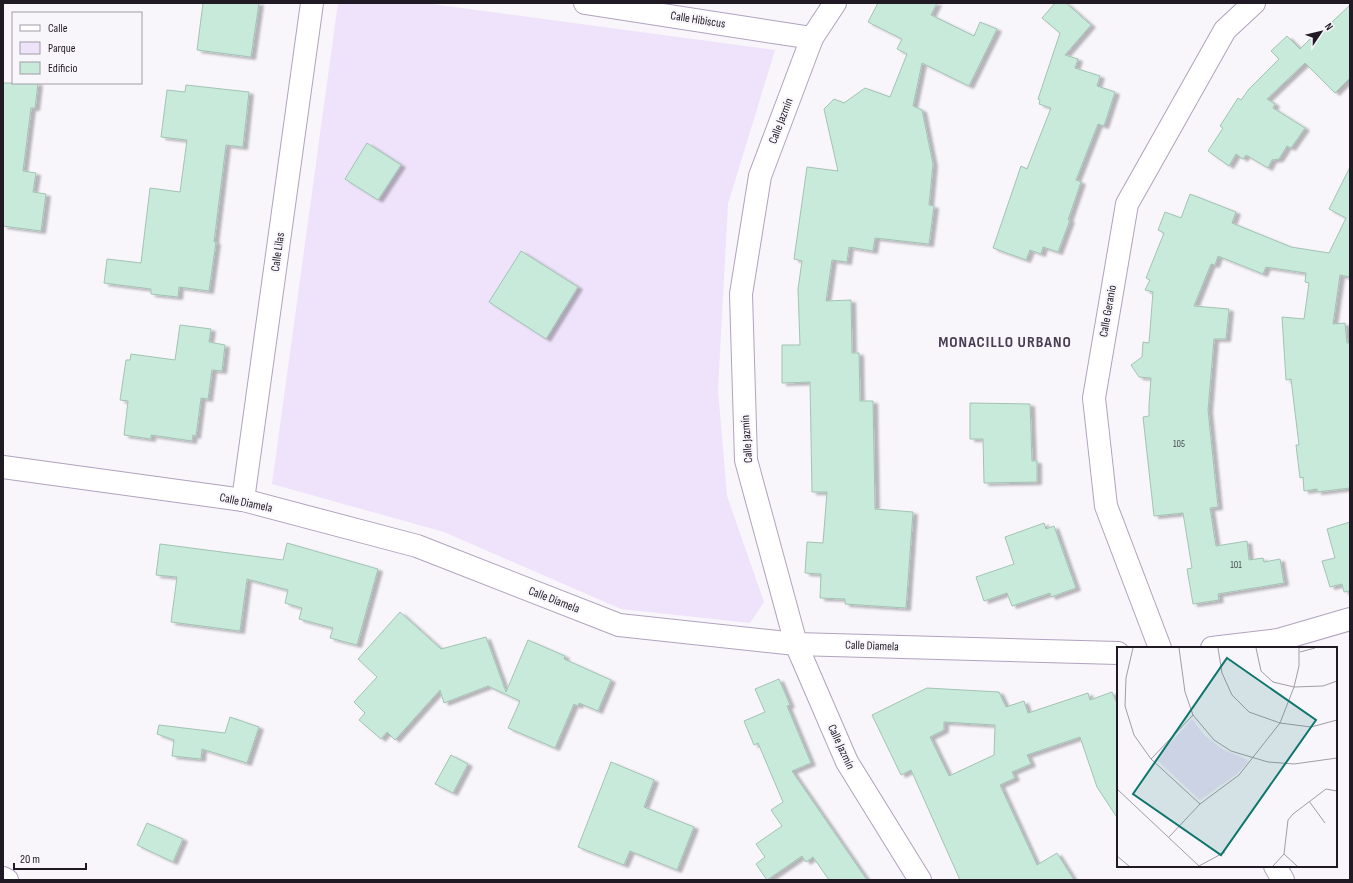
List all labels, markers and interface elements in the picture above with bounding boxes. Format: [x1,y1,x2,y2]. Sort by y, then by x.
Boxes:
street label: Calle Hibiscus [669,8,727,32]
legend [12,12,142,84]
north arrow [1301,12,1341,52]
text: N [1322,20,1336,33]
text: Calle [48,21,68,36]
text: Parque [48,41,76,56]
text: Edificio [48,61,77,76]
street label: Calle Jazmín [765,96,797,146]
street label: Calle Lilas [268,232,288,272]
street label: Calle Geranio [1096,284,1120,338]
district label: MONACILLO URBANO [938,333,1072,352]
street label: Calle Jazmín [738,415,756,463]
house number: 105 [1173,438,1185,450]
street label: Calle Diamela [218,490,274,516]
house number: 101 [1230,559,1242,571]
street label: Calle Diamela [526,583,582,617]
street label: Calle Diamela [845,638,899,654]
inset map [1117,647,1337,867]
street label: Calle Jazmín [824,722,858,772]
scale bar [14,845,86,871]
text: 20 m [20,852,40,867]

